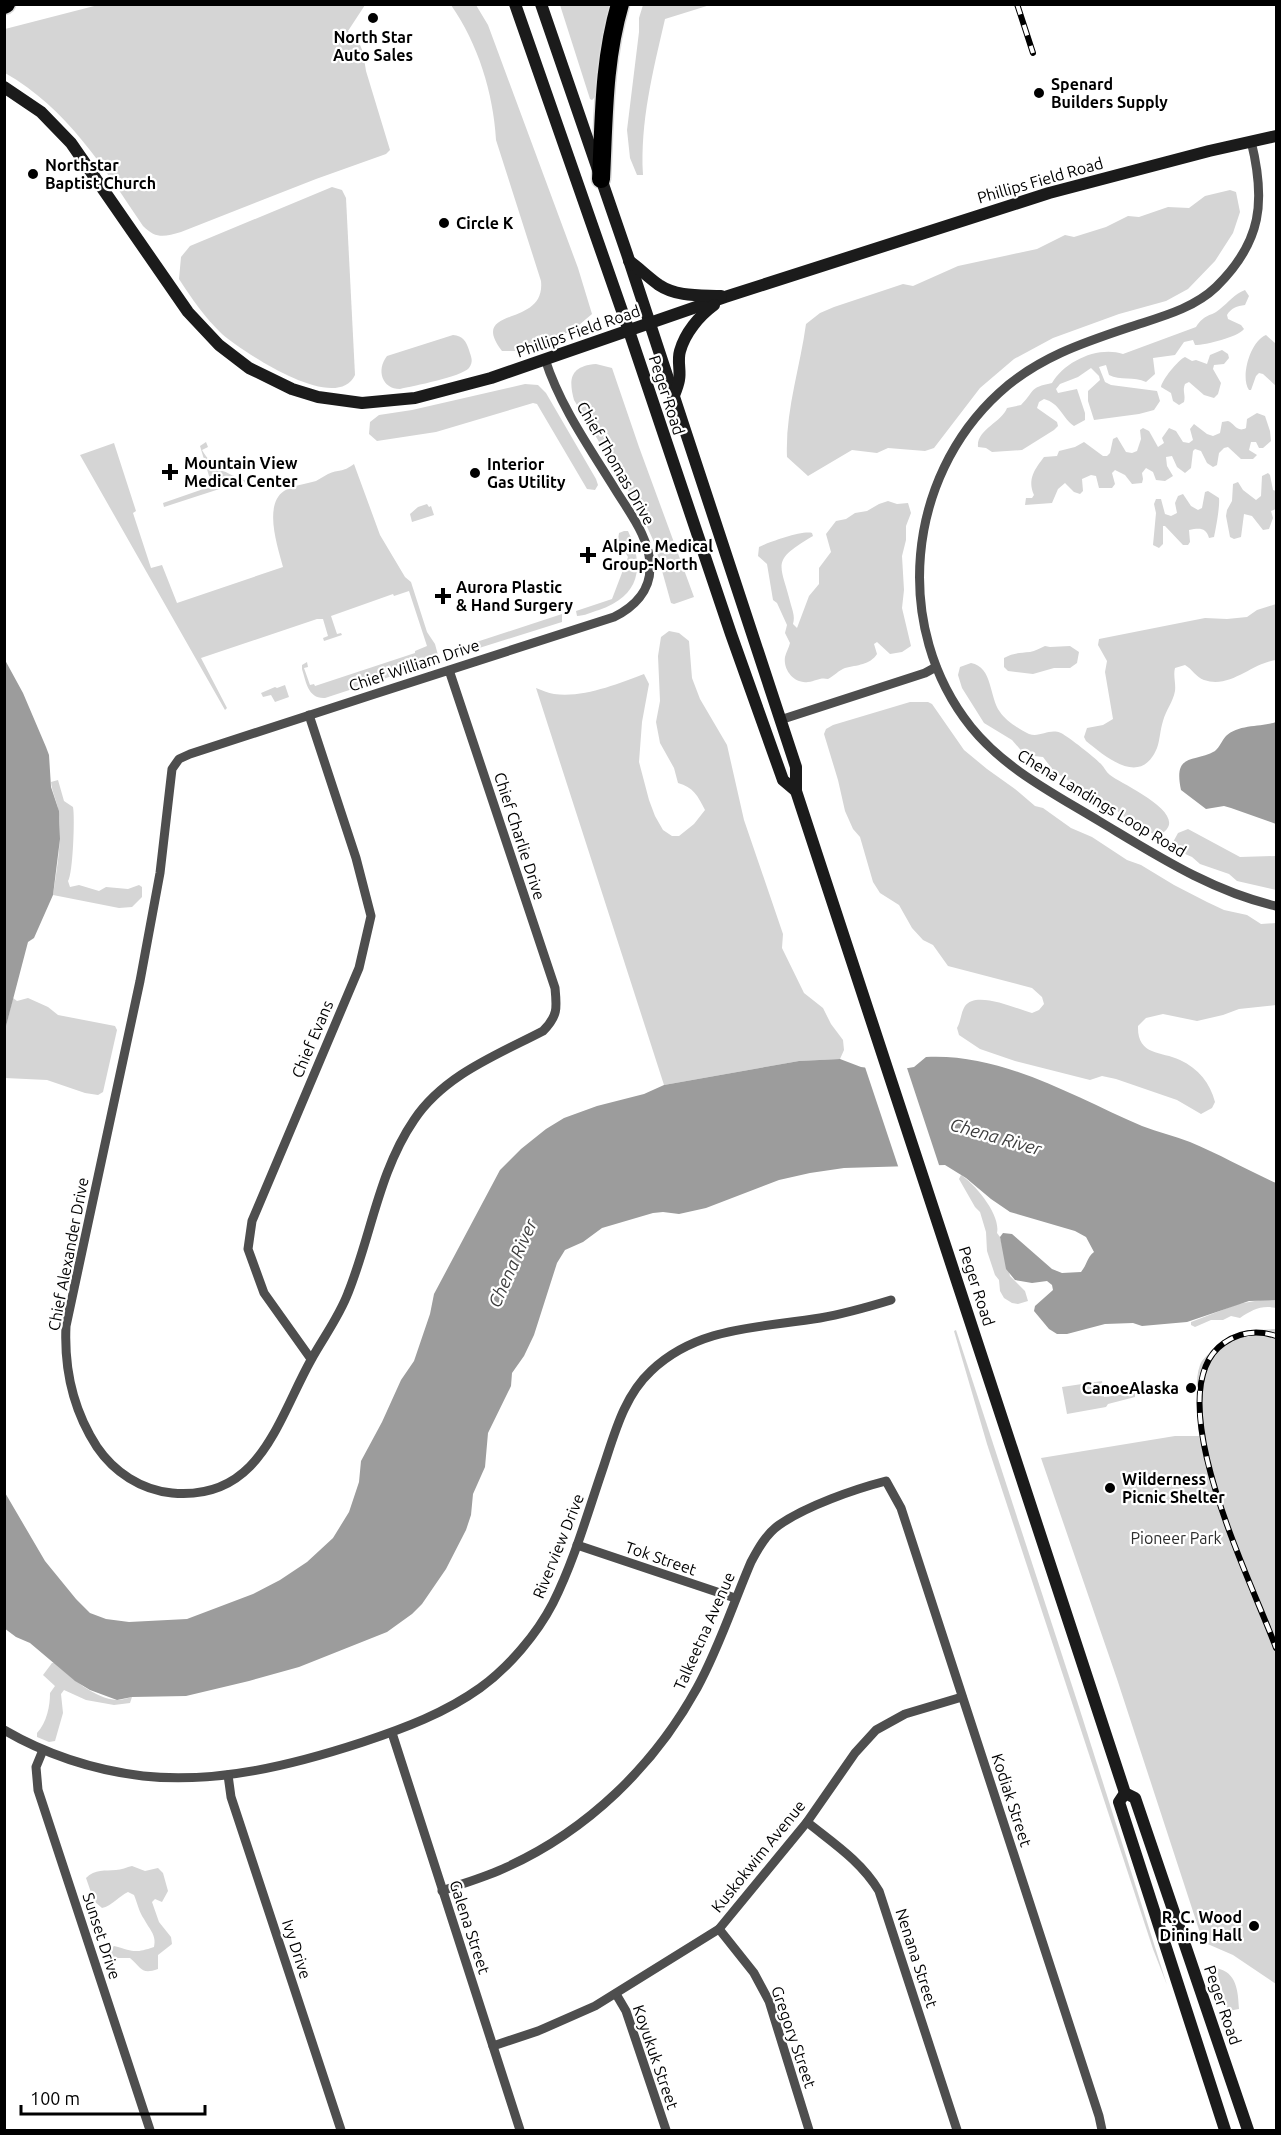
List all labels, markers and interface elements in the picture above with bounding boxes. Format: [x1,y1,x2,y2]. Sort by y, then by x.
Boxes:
marker: North Star Auto Sales [366,11,380,25]
place label: North Star Auto Sales [333,28,413,64]
place label: Spenard Builders Supply [1051,75,1168,111]
marker: Spenard Builders Supply [1032,86,1046,100]
street label: Phillips Field Road [975,153,1105,207]
place label: Northstar Baptist Church [45,156,156,192]
marker: Northstar Baptist Church [26,167,40,181]
place label: Circle K [456,214,514,232]
marker: Circle K [437,216,451,230]
street label: Phillips Field Road [514,301,642,361]
street label: Peger Road [646,353,688,437]
street label: Chief Thomas Drive [573,398,659,528]
place label: Mountain View Medical Center [184,454,298,490]
place label: Interior Gas Utility [487,455,566,491]
marker: Mountain View Medical Center [161,463,179,481]
marker: Interior Gas Utility [468,466,482,480]
place label: Alpine Medical Group-North [602,537,713,573]
marker: Alpine Medical Group-North [579,546,597,564]
place label: Aurora Plastic & Hand Surgery [456,578,573,614]
marker: Aurora Plastic & Hand Surgery [434,587,452,605]
street label: Chief William Drive [346,635,482,695]
street label: Chena Landings Loop Road [1015,746,1189,860]
street label: Chief Charlie Drive [491,770,549,902]
street label: Chief Evans [288,998,336,1080]
water label: Chena River [948,1113,1045,1159]
street label: Chief Alexander Drive [44,1176,92,1332]
water label: Chena River [484,1215,541,1310]
street label: Peger Road [956,1244,998,1328]
place label: CanoeAlaska [1082,1379,1179,1397]
marker: CanoeAlaska [1184,1381,1198,1395]
place label: Wilderness Picnic Shelter [1122,1470,1225,1506]
marker: Wilderness Picnic Shelter [1103,1481,1117,1495]
street label: Riverview Drive [529,1491,587,1601]
park label: Pioneer Park [1130,1529,1222,1547]
street label: Tok Street [623,1537,700,1579]
street label: Talkeetna Avenue [670,1569,738,1693]
street label: Kodiak Street [988,1751,1036,1849]
street label: Kuskokwim Avenue [707,1796,809,1916]
street label: Galena Street [446,1878,494,1977]
street label: Sunset Drive [80,1890,124,1982]
street label: Nenana Street [892,1906,942,2011]
place label: R. C. Wood Dining Hall [1160,1908,1242,1944]
street label: Ivy Drive [279,1917,315,1981]
marker: R. C. Wood Dining Hall [1247,1919,1261,1933]
street label: Peger Road [1201,1963,1245,2047]
street label: Gregory Street [768,1984,820,2091]
street label: Koyukuk Street [630,2002,683,2112]
scale bar [21,2078,206,2116]
text: 100 m [30,2088,80,2108]

